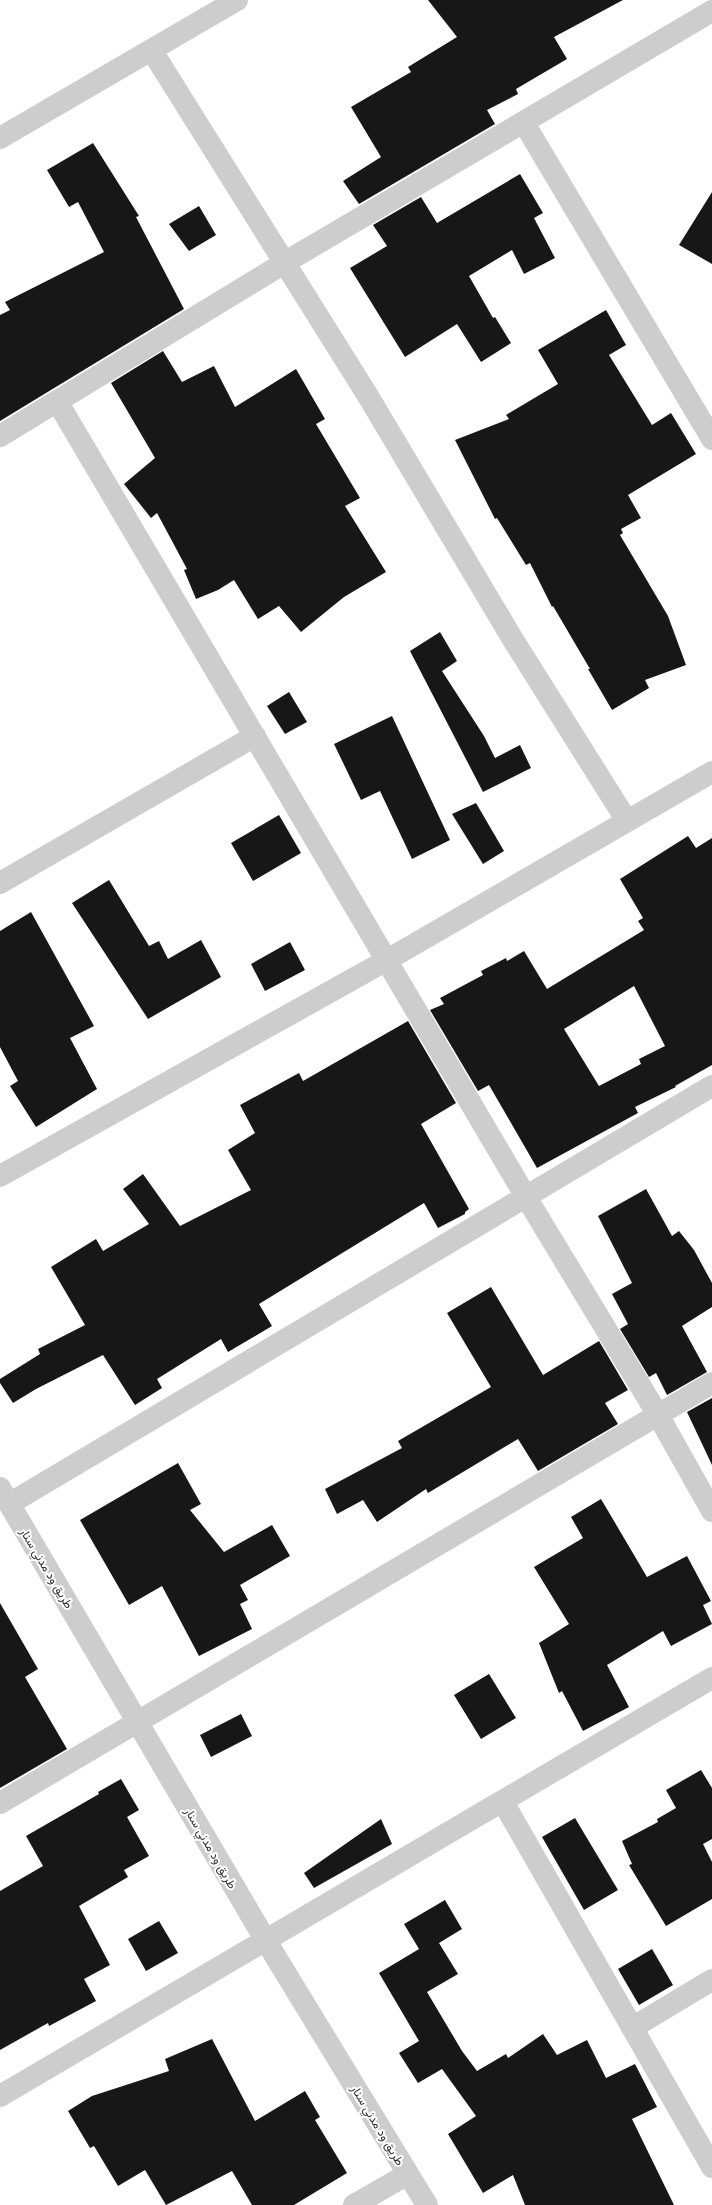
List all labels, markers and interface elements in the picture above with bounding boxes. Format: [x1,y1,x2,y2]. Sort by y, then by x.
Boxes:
street label: طريق ود مدني سنار [14,1524,77,1613]
street label: طريق ود مدني سنار [179,1804,240,1893]
street label: طريق ود مدني سنار [345,2081,408,2170]

